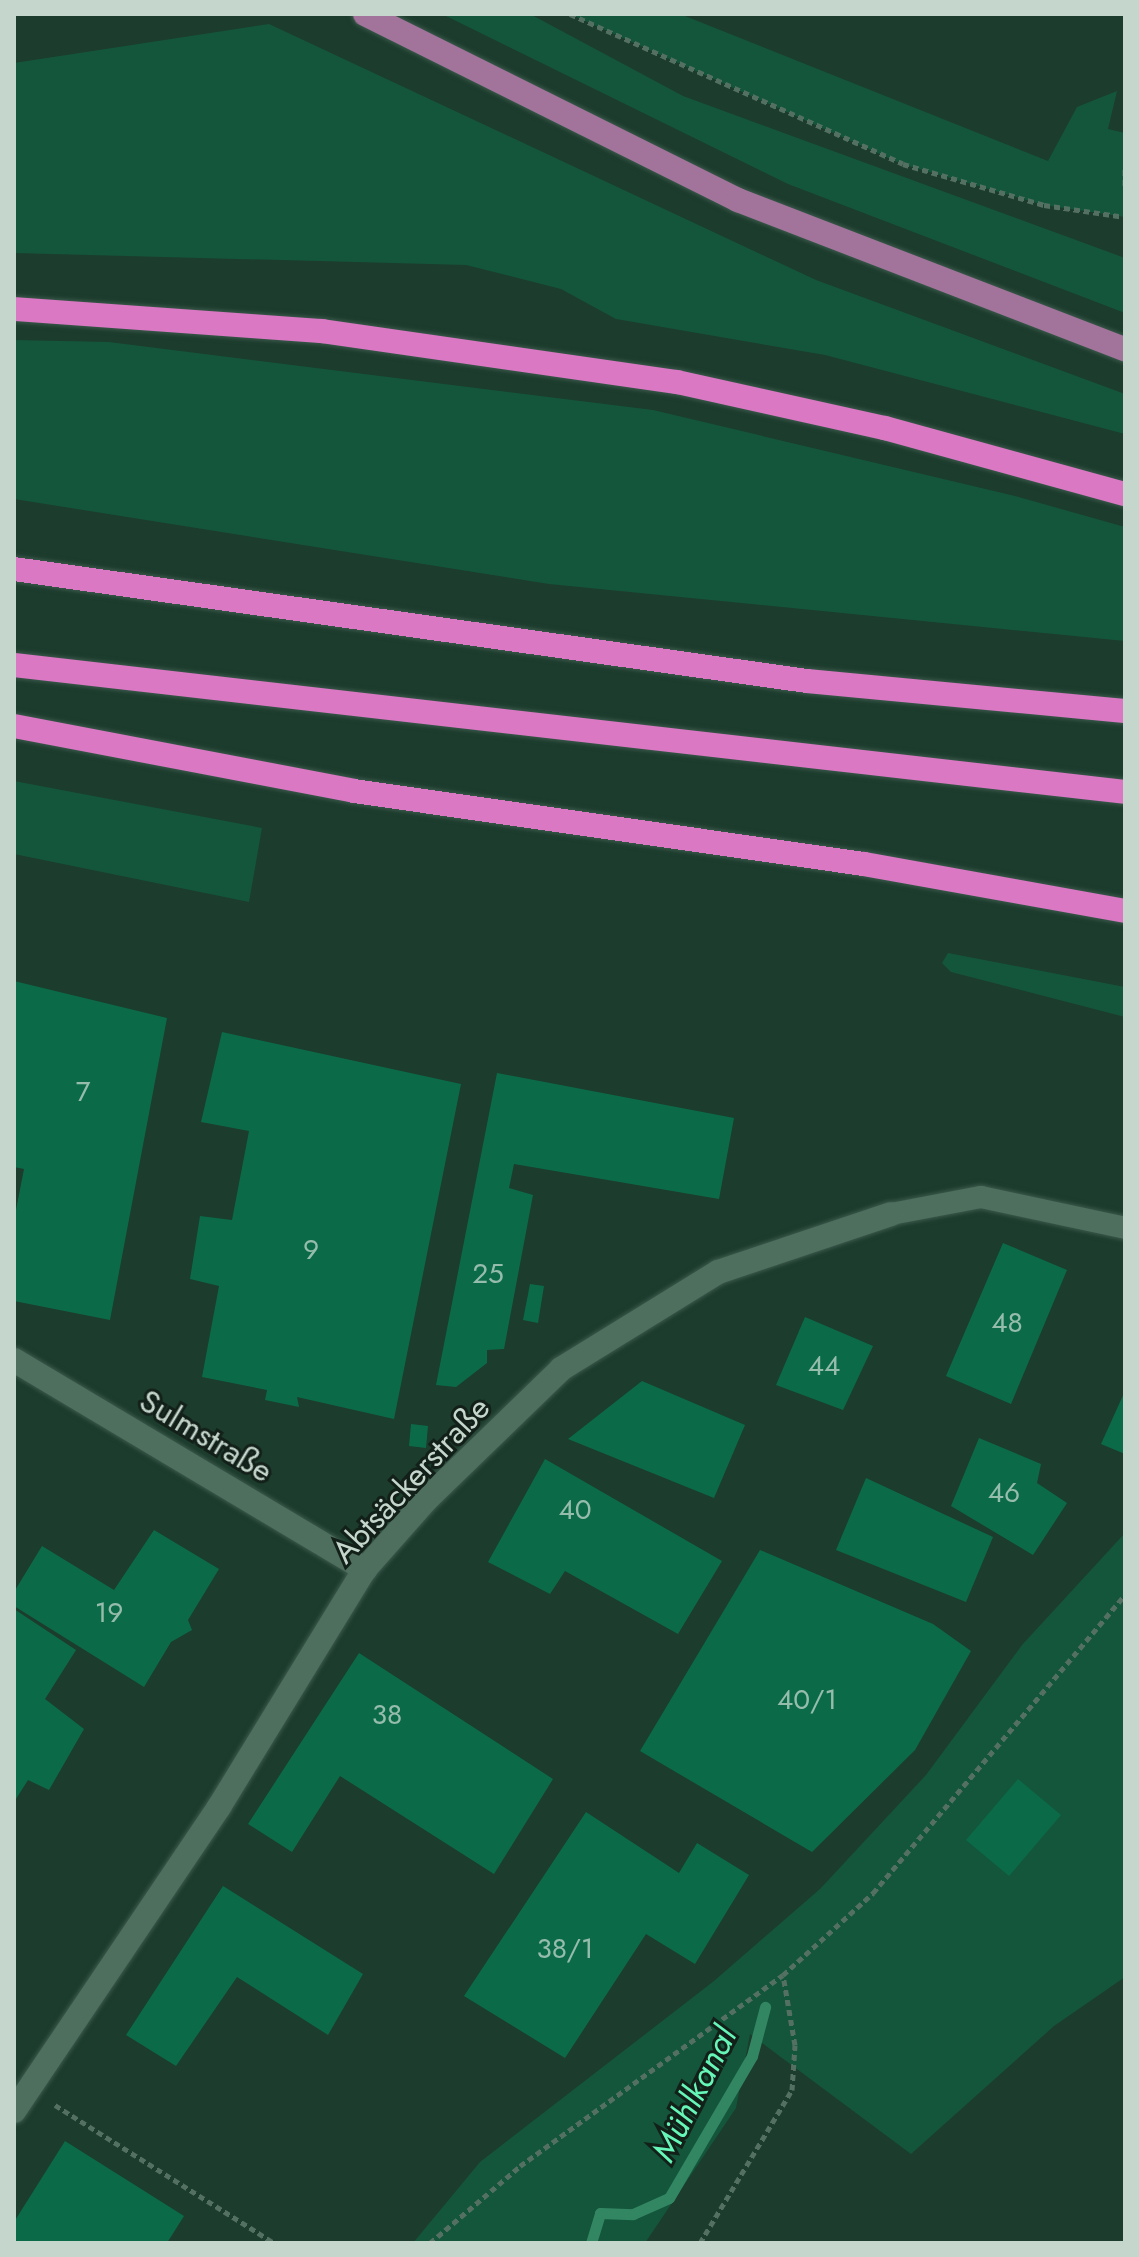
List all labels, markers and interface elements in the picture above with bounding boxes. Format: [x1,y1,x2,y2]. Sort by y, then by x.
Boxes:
house number: 7 [76,1075,90,1109]
house number: 9 [303,1233,319,1267]
house number: 25 [472,1257,504,1291]
house number: 48 [991,1306,1023,1340]
house number: 44 [808,1349,840,1383]
street label: Sulmstraße [133,1381,279,1491]
street label: Abtsäckerstraße [324,1389,498,1571]
house number: 46 [988,1476,1020,1510]
house number: 40 [558,1493,592,1527]
house number: 19 [95,1596,123,1630]
house number: 40/1 [777,1683,837,1717]
house number: 38 [372,1698,402,1732]
house number: 38/1 [536,1932,594,1966]
water label: Mühlkanal [643,2020,745,2168]

